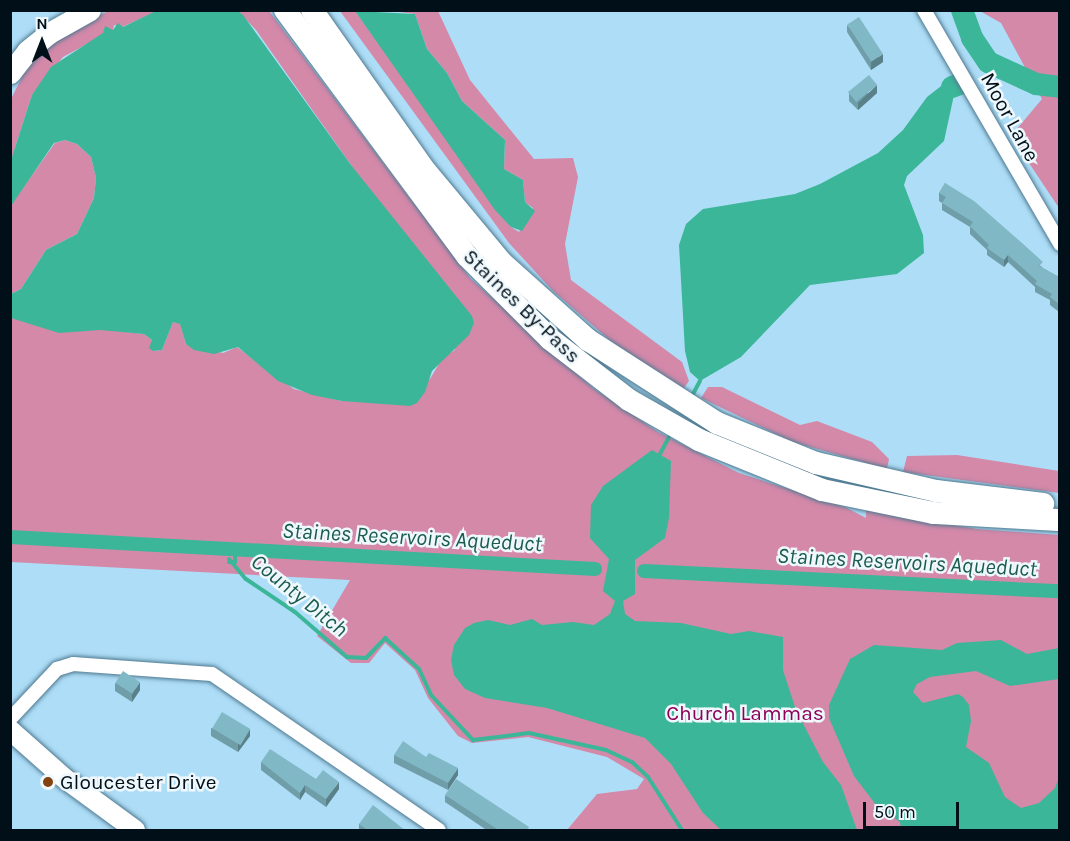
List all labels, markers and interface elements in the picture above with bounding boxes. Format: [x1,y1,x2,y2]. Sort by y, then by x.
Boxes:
north arrow [12,12,72,72]
text: N [36,14,48,33]
street label: Moor Lane [975,68,1045,166]
street label: Staines By-Pass [458,244,586,368]
water label: Staines Reservoirs Aqueduct [282,518,542,558]
water label: Staines Reservoirs Aqueduct [777,543,1037,583]
water label: County Ditch [245,549,353,643]
park label: Church Lammas [666,700,824,726]
place label: Gloucester Drive [60,769,217,795]
marker: Gloucester Drive [41,775,55,789]
scale bar [866,790,962,828]
text: 50 m [874,801,916,823]

